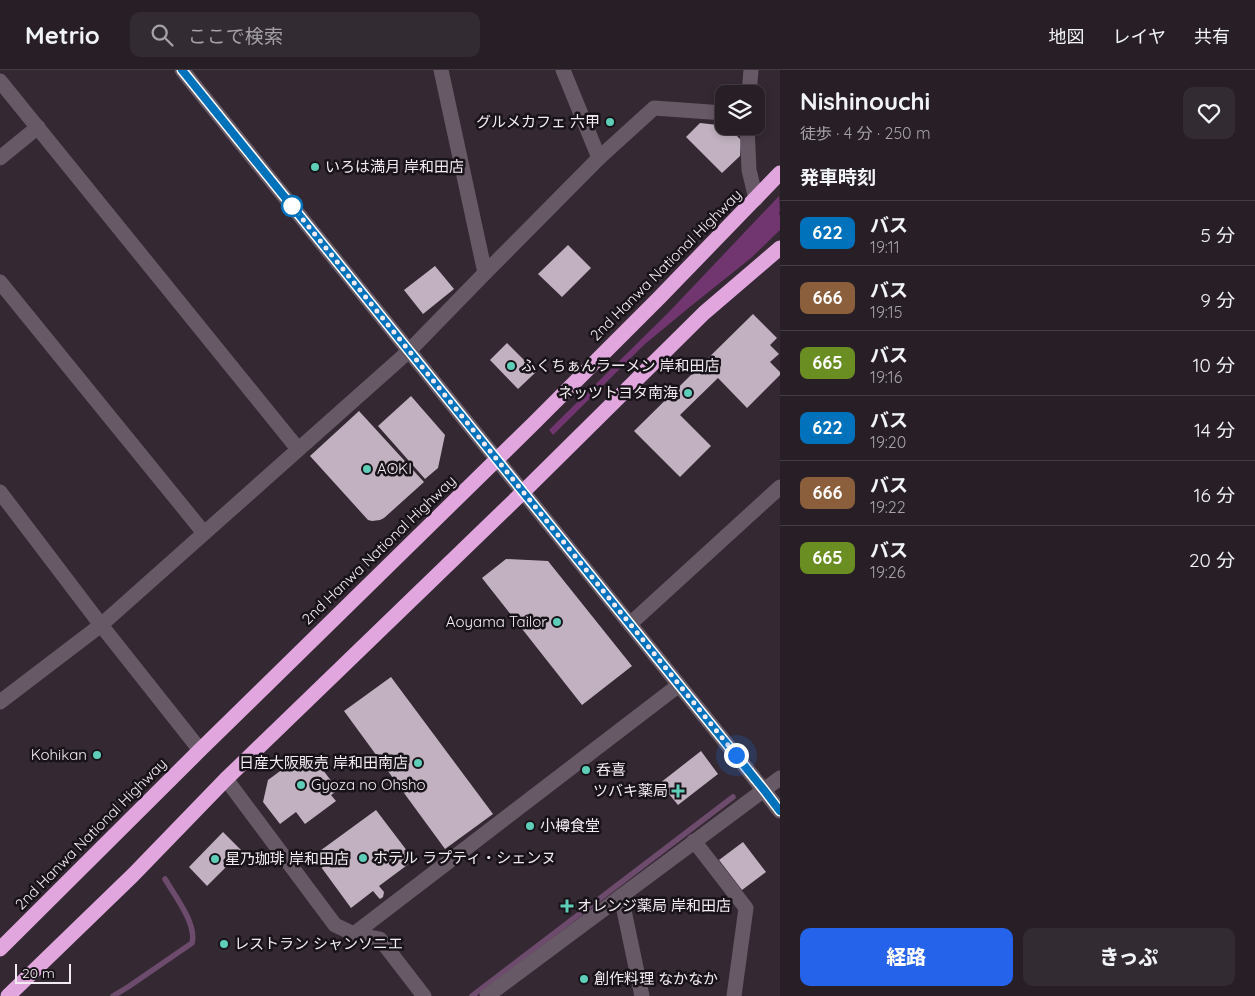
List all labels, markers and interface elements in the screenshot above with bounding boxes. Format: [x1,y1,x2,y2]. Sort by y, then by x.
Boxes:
search box [130,12,480,57]
text: Metrio [25,20,100,50]
icon: search [148,21,176,49]
text: ここで検索 [188,24,283,48]
text: 地図 [1049,25,1085,48]
text: レイヤ [1113,25,1166,48]
text: 共有 [1194,25,1230,48]
map controls [715,85,765,135]
button: layers [715,85,765,135]
text: Nishinouchi [800,86,930,116]
button: heart [1183,87,1235,139]
place label: グルメカフェ 六甲 [476,112,600,131]
marker: グルメカフェ 六甲 [604,116,616,128]
text: 徒歩 · 4 分 · 250 m [800,123,931,143]
place label: いろは満月 岸和田店 [325,157,464,176]
marker: いろは満月 岸和田店 [309,161,321,173]
text: 発車時刻 [800,165,876,189]
street label: 2nd Hanwa National Highway [586,185,745,344]
unlabelled marker [281,195,303,217]
text: バス [870,213,908,237]
text: 622 [812,221,843,244]
text: 5 分 [1200,223,1235,247]
text: 19:11 [870,237,900,257]
text: バス [870,278,908,302]
text: 666 [813,286,842,309]
text: 9 分 [1200,288,1235,312]
text: 19:15 [870,302,902,322]
text: バス [870,343,908,367]
text: 665 [812,351,843,374]
text: 10 分 [1192,353,1235,377]
place label: ふくちぁんラーメン 岸和田店 [521,356,720,375]
marker: ふくちぁんラーメン 岸和田店 [505,360,517,372]
text: 19:16 [870,367,902,387]
place label: ネッツトヨタ南海 [558,383,678,402]
marker: ネッツトヨタ南海 [682,387,694,399]
text: バス [870,408,908,432]
text: 622 [812,416,843,439]
text: 14 分 [1194,418,1235,442]
text: 19:20 [870,432,906,452]
place label: AOKI [377,459,412,478]
marker: AOKI [361,463,373,475]
street label: 2nd Hanwa National Highway [298,471,460,628]
text: バス [870,473,908,497]
text: 666 [813,481,842,504]
text: 16 分 [1194,483,1235,507]
text: 19:22 [870,497,906,517]
text: バス [870,538,908,562]
text: 665 [812,546,843,569]
text: 20 分 [1189,548,1235,572]
text: 19:26 [870,562,905,582]
place label: Aoyama Tailor [446,612,547,631]
marker: Aoyama Tailor [551,616,563,628]
your location [724,743,749,768]
place label: Kohikan [31,745,87,764]
marker: Kohikan [91,749,103,761]
place label: 日産大阪販売 岸和田南店 [239,753,408,772]
street label: 2nd Hanwa National Highway [11,754,170,913]
marker: 日産大阪販売 岸和田南店 [412,757,424,769]
place label: 呑喜 [596,760,626,779]
marker: 呑喜 [580,764,592,776]
place label: Gyoza no Ohsho [311,775,426,794]
marker: Gyoza no Ohsho [295,779,307,791]
place label: ツバキ薬局 [593,781,668,800]
marker: ツバキ薬局 [672,785,684,797]
place label: 小樽食堂 [540,816,600,835]
marker: 小樽食堂 [524,820,536,832]
place label: ホテル ラプティ・シェンヌ [373,848,556,867]
place label: 星乃珈琲 岸和田店 [225,849,349,868]
marker: ホテル ラプティ・シェンヌ [357,852,369,864]
marker: 星乃珈琲 岸和田店 [209,853,221,865]
place label: オレンジ薬局 岸和田店 [577,896,731,915]
marker: オレンジ薬局 岸和田店 [561,900,573,912]
button: 経路 [800,928,1013,986]
button: きっぷ [1023,928,1235,986]
place label: レストラン シャンソニエ [234,934,403,953]
marker: レストラン シャンソニエ [218,938,230,950]
scale bar [15,961,71,984]
text: 20 m [22,964,55,982]
place label: 創作料理 なかなか [594,969,718,988]
marker: 創作料理 なかなか [578,973,590,985]

